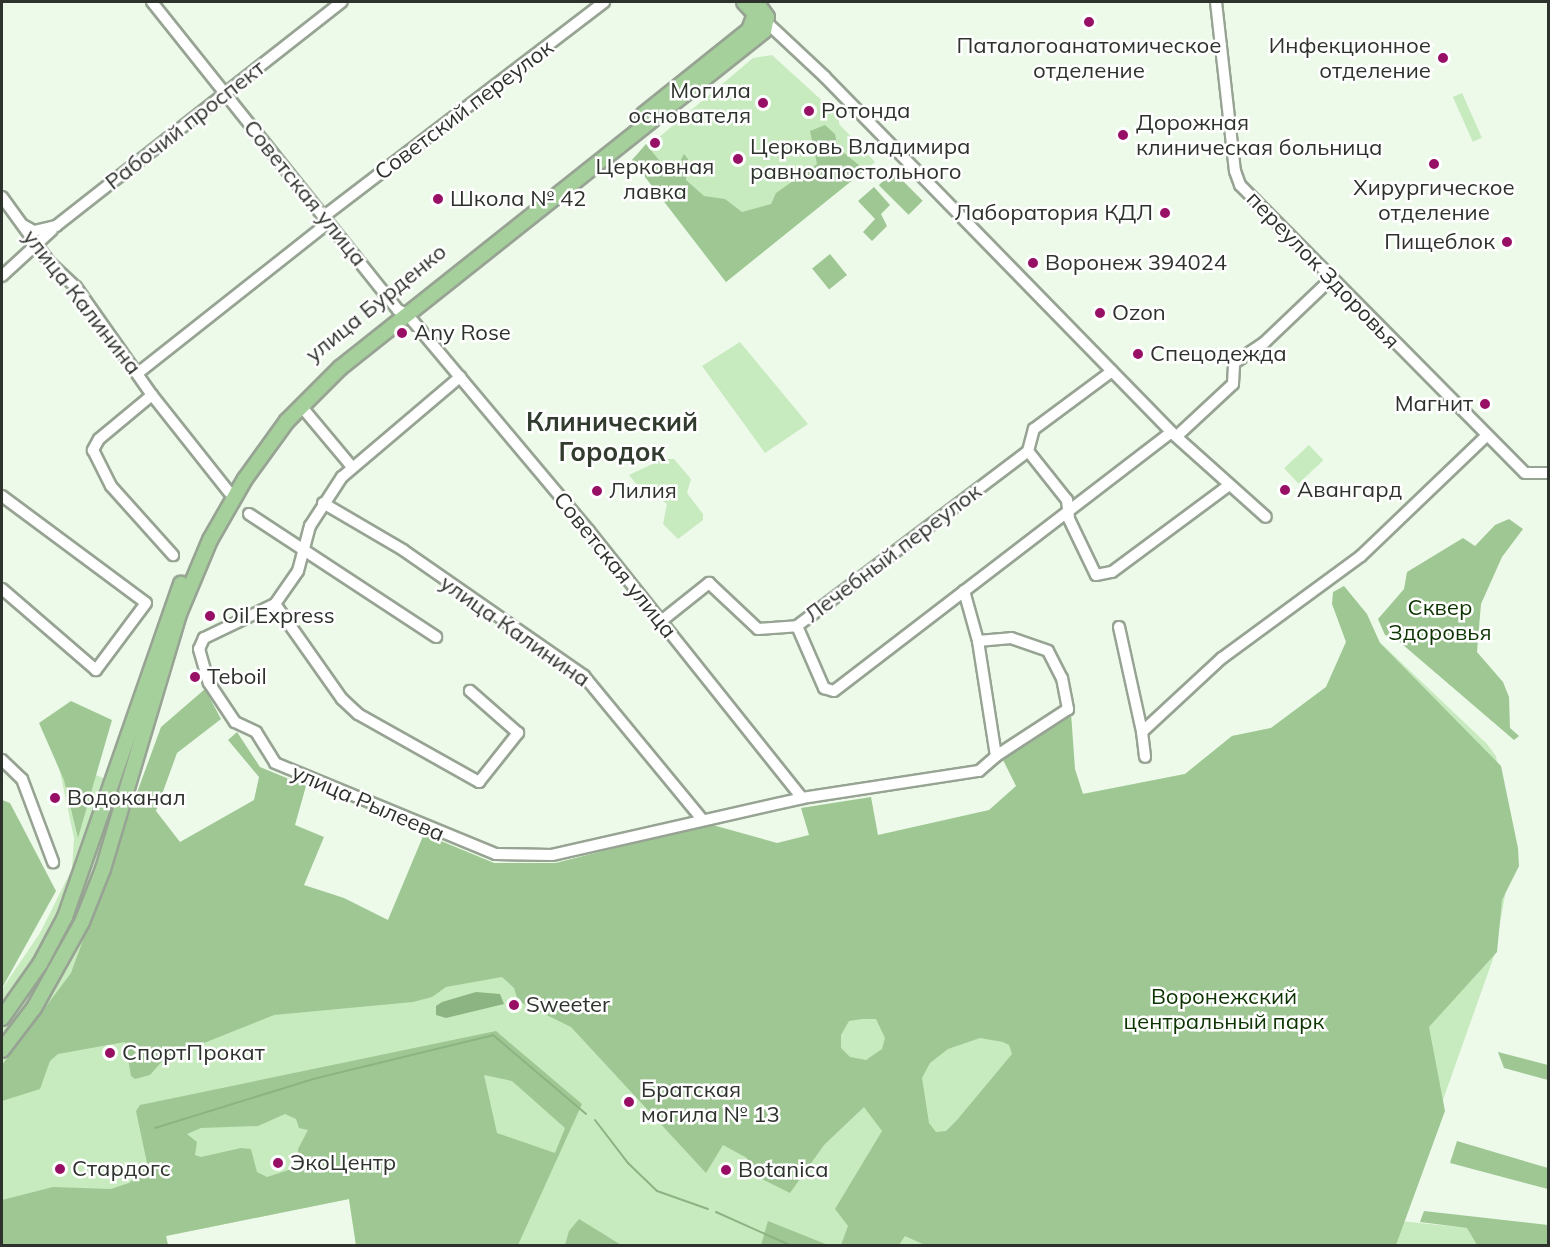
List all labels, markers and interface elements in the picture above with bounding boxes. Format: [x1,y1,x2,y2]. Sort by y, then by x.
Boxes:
marker: Паталогоанатомическое отделение [1082,15,1096,29]
place label: Паталогоанатомическое отделение [956,32,1222,84]
place label: Инфекционное отделение [1269,32,1431,84]
street label: Советский переулок [370,34,558,186]
marker: Инфекционное отделение [1436,51,1450,65]
street label: Рабочий проспект [100,55,270,195]
place label: Могила основателя [628,77,751,128]
marker: Могила основателя [756,96,770,110]
place label: Ротонда [821,98,910,124]
marker: Ротонда [802,104,816,118]
place label: Дорожная клиническая больница [1136,109,1382,160]
street label: Советская улица [238,115,372,271]
marker: Дорожная клиническая больница [1114,126,1132,144]
place label: Церковь Владимира равноапостольного [750,133,971,184]
marker: Церковная лавка [648,136,662,150]
marker: Церковь Владимира равноапостольного [731,152,745,166]
place label: Церковная лавка [596,153,714,204]
marker: Хирургическое отделение [1427,157,1441,171]
place label: Хирургическое отделение [1353,174,1515,226]
place label: Школа № 42 [450,186,586,212]
street label: переулок Здоровья [1241,186,1405,354]
marker: Школа № 42 [431,192,445,206]
place label: Лаборатория КДЛ [954,200,1153,226]
marker: Лаборатория КДЛ [1158,206,1172,220]
street label: улица Калинина [17,224,147,380]
place label: Пищеблок [1384,229,1495,255]
marker: Пищеблок [1500,235,1514,249]
street label: улица Бурденко [300,238,452,368]
place label: Воронеж 394024 [1045,250,1227,276]
marker: Воронеж 394024 [1026,256,1040,270]
place label: Ozon [1112,300,1166,326]
marker: Ozon [1093,306,1107,320]
place label: Any Rose [414,320,511,346]
marker: Any Rose [395,326,409,340]
place label: Спецодежда [1150,341,1287,367]
marker: Спецодежда [1131,347,1145,361]
place label: Магнит [1395,391,1473,417]
marker: Магнит [1478,397,1492,411]
district label: Клинический Городок [526,406,698,467]
place label: Авангард [1297,477,1402,503]
place label: Лилия [609,478,677,504]
street label: Лечебный переулок [800,478,986,628]
marker: Авангард [1278,483,1292,497]
marker: Лилия [590,484,604,498]
street label: Советская улица [548,487,682,643]
street label: улица Калинина [435,570,595,692]
park label: Сквер Здоровья [1388,594,1492,646]
place label: Oil Express [222,603,335,629]
marker: Oil Express [203,609,217,623]
place label: Teboil [207,664,267,690]
marker: Teboil [188,670,202,684]
street label: улица Рылеева [288,759,448,847]
place label: Водоканал [67,785,186,811]
marker: Водоканал [48,791,62,805]
park label: Воронежский центральный парк [1124,983,1324,1034]
place label: Sweeter [526,992,610,1018]
marker: Sweeter [507,998,521,1012]
place label: СпортПрокат [122,1040,265,1066]
marker: СпортПрокат [103,1046,117,1060]
place label: Братская могила № 13 [641,1076,780,1128]
marker: Братская могила № 13 [622,1095,636,1109]
place label: ЭкоЦентр [290,1150,396,1176]
place label: Стардогс [72,1156,171,1182]
marker: ЭкоЦентр [271,1156,285,1170]
place label: Botanica [738,1157,828,1183]
marker: Стардогс [53,1162,67,1176]
marker: Botanica [719,1163,733,1177]

